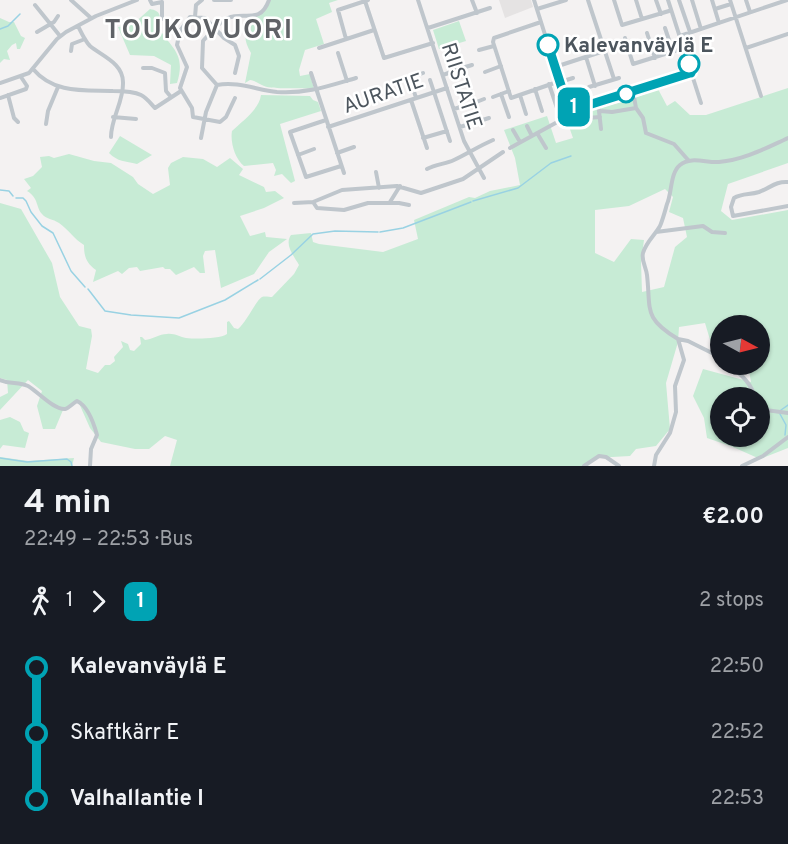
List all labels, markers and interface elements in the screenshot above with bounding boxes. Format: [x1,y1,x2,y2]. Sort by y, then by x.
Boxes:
district label: TOUKOVUORI [105,14,293,48]
place label: Kalevanväylä E [564,33,713,60]
marker: Kalevanväylä E [537,34,559,56]
street label: RIISTATIE [434,39,487,134]
unlabelled marker [678,53,700,75]
street label: AURATIE [339,68,427,121]
unlabelled marker [617,85,635,103]
line badge: 1 [554,88,594,126]
text: 1 [570,94,578,121]
north arrow [710,315,770,375]
map controls [710,315,770,447]
button: locate [710,387,770,447]
text: 4 min [24,483,111,525]
text: €2.00 [702,504,764,531]
text: 22:49 – 22:53 · Bus [24,527,193,553]
icon: walk [24,585,57,618]
icon: forward [82,585,115,618]
text: 1 [66,588,73,614]
text: 1 [136,588,145,615]
text: 2 stops [699,588,764,614]
text: Kalevanväylä E [70,654,227,681]
text: 22:50 [710,654,764,680]
text: Skaftkärr E [70,720,179,747]
text: 22:52 [710,720,764,746]
text: Valhallantie I [70,786,204,813]
text: 22:53 [711,786,764,812]

